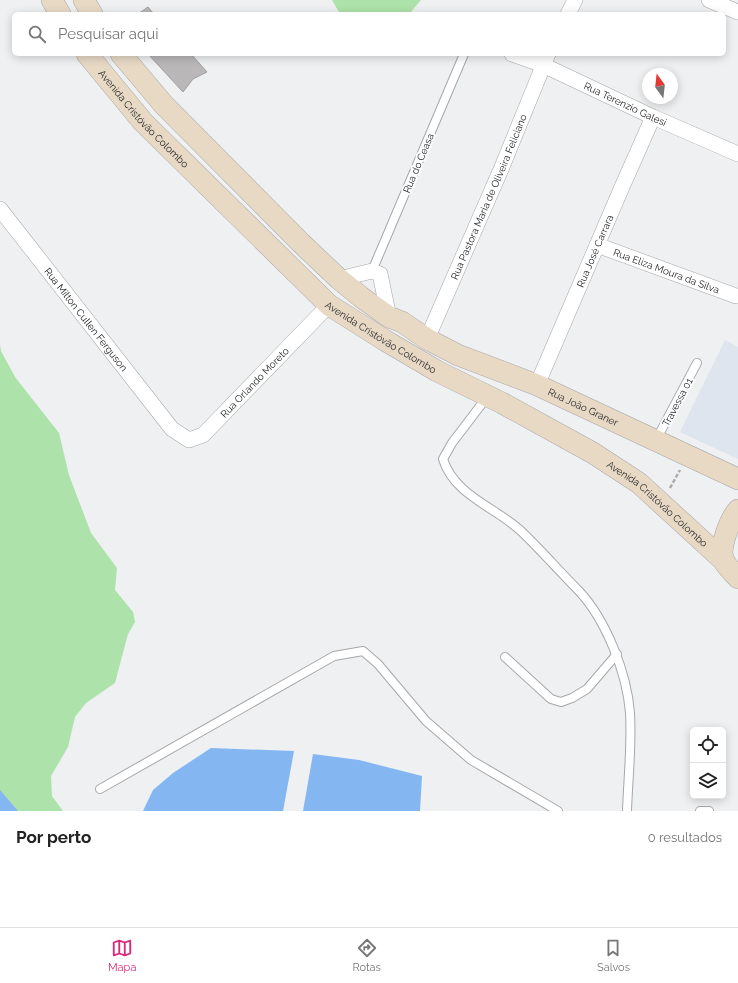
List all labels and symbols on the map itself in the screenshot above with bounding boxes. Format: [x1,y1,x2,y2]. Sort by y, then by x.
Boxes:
street label: Avenida Cristóvão Colombo [96,68,191,170]
north arrow [642,68,678,104]
street label: Rua Terenzio Galesi [582,80,668,128]
street label: Rua Pastora Maria de Oliveira Feliciano [449,113,529,281]
street label: Rua do Ceasa [401,132,436,195]
street label: Rua José Carrara [575,213,615,289]
street label: Rua Eliza Moura da Silva [612,246,721,295]
street label: Rua Milton Cullen Ferguson [42,266,130,374]
street label: Avenida Cristóvão Colombo [323,299,438,375]
street label: Rua Orlando Moreto [218,345,291,420]
street label: Travessa 01 [660,376,695,428]
street label: Rua João Graner [546,386,620,428]
street label: Avenida Cristóvão Colombo [605,459,710,549]

